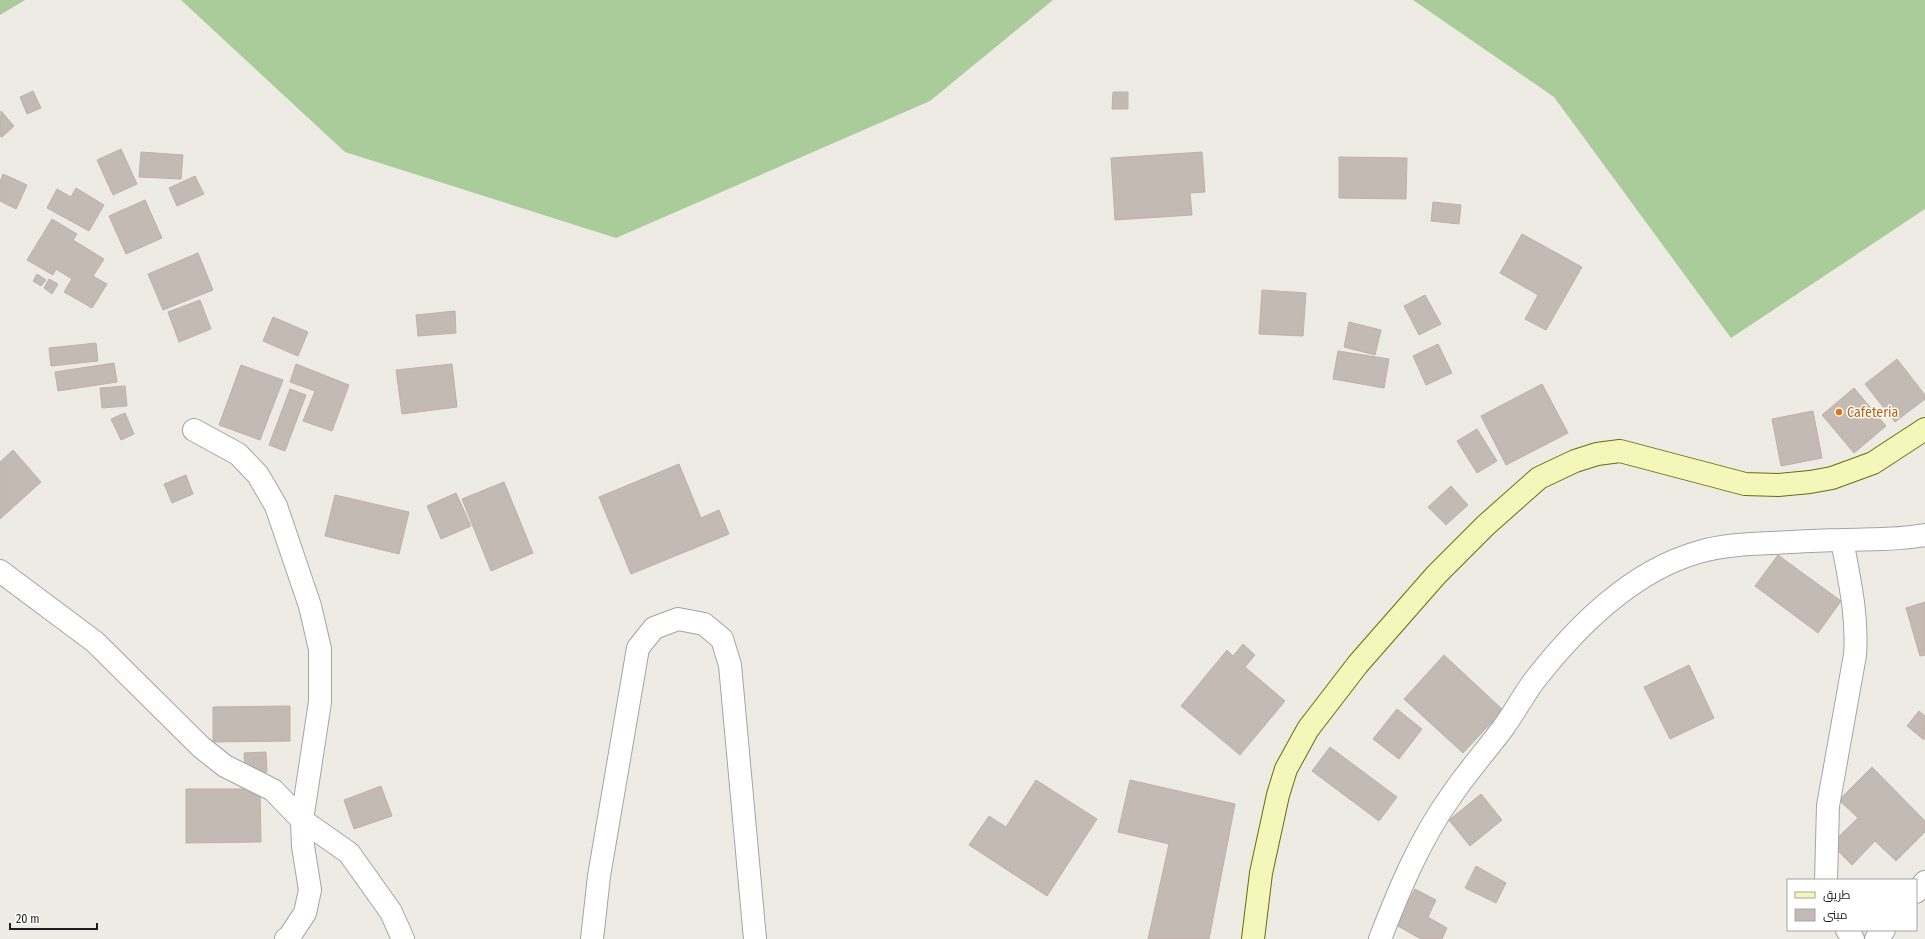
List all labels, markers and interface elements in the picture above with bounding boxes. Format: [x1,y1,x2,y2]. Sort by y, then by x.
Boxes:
place label: Cafeteria [1847,404,1899,421]
marker: Cafeteria [1834,407,1844,417]
legend [1787,879,1917,931]
text: طريق [1823,888,1851,902]
scale bar [10,905,97,931]
text: مبنى [1823,908,1848,922]
text: 20 m [16,912,40,926]

